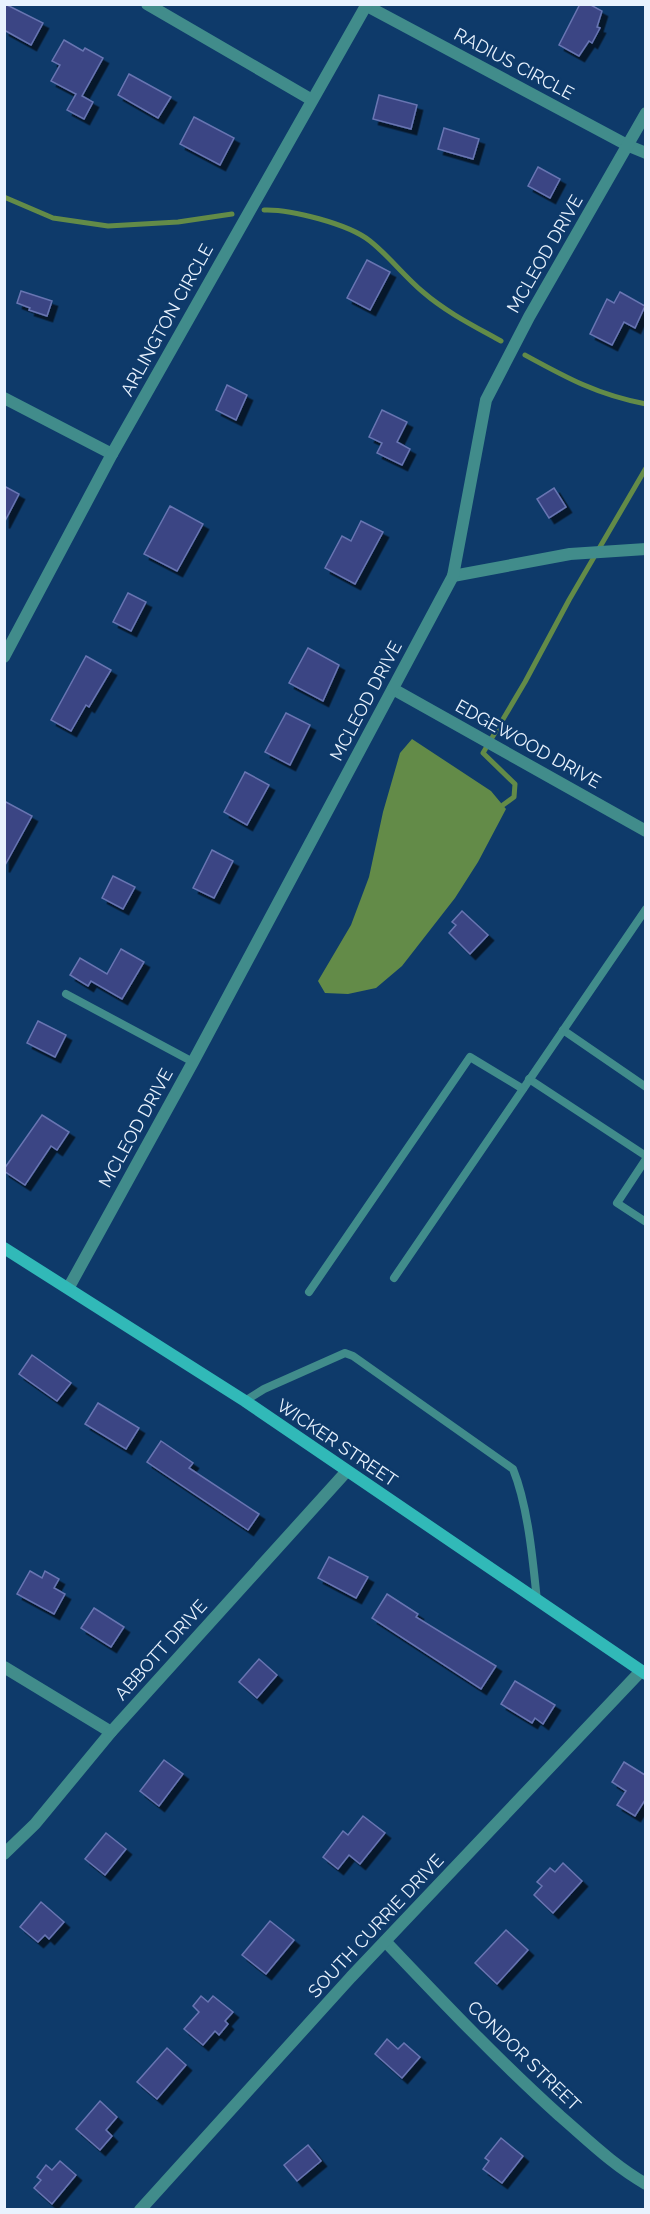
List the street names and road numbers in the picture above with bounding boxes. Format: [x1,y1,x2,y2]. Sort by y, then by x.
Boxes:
street label: RADIUS CIRCLE [451,23,578,104]
street label: MCLEOD DRIVE [502,191,587,316]
street label: ARLINGTON CIRCLE [116,240,217,399]
street label: MCLEOD DRIVE [325,637,406,764]
street label: EDGEWOOD DRIVE [452,695,605,792]
street label: MCLEOD DRIVE [94,1065,177,1191]
street label: WICKER STREET [273,1394,402,1491]
street label: ABBOTT DRIVE [110,1595,211,1704]
street label: SOUTH CURRIE DRIVE [304,1849,448,2002]
street label: CONDOR STREET [463,1996,585,2115]

